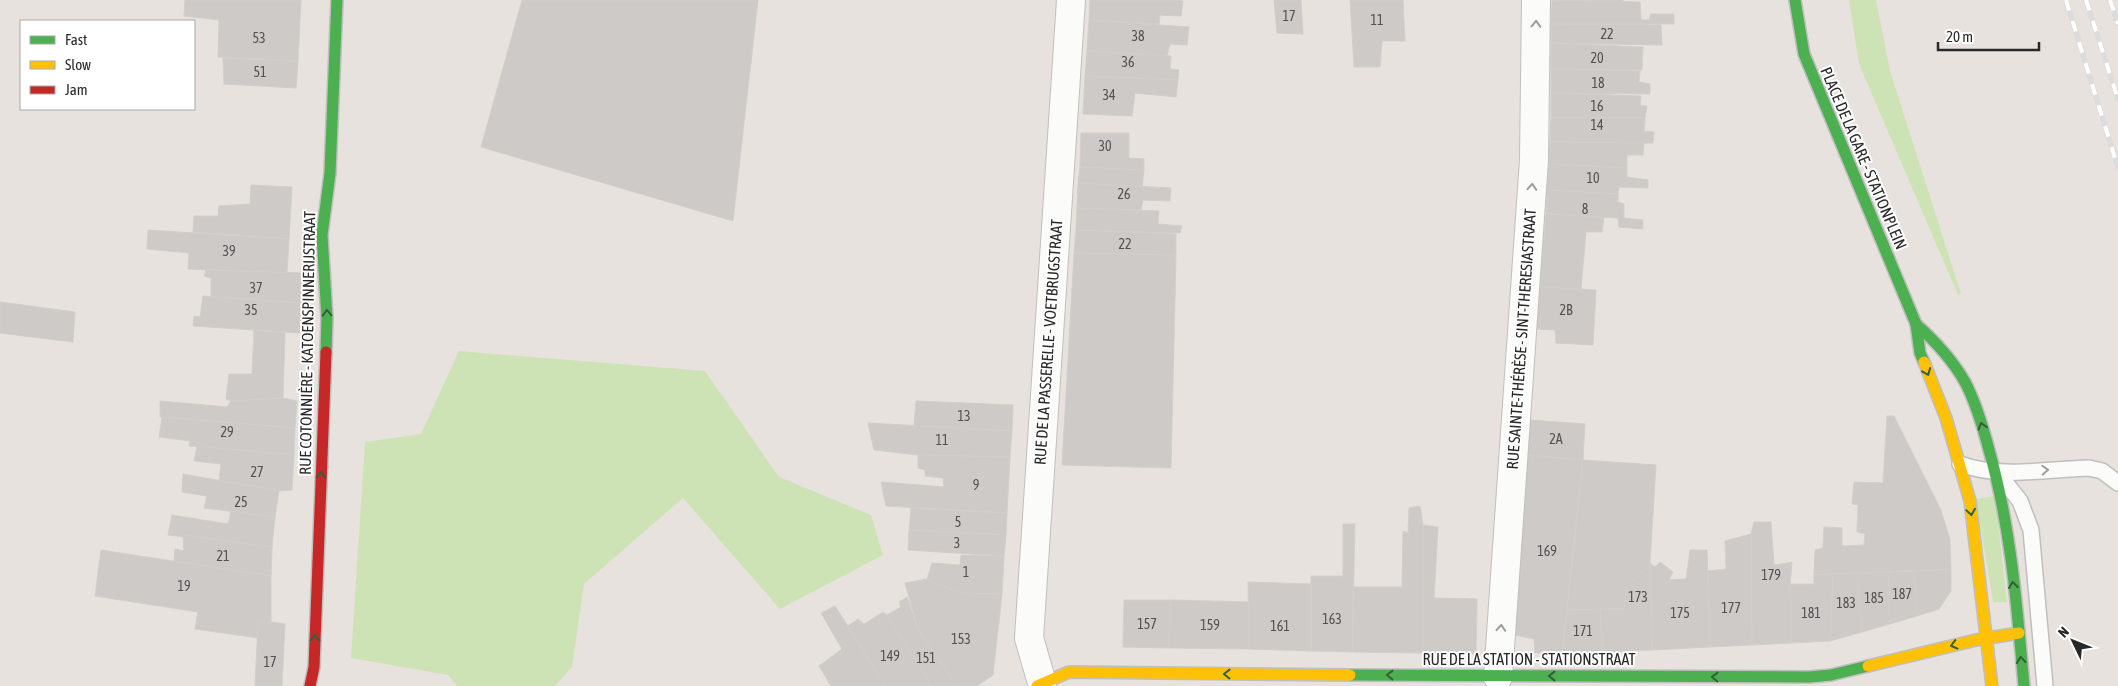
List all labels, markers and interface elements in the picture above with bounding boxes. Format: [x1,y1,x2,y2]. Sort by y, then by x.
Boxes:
house number: 17 [1282,8,1296,24]
house number: 11 [1370,12,1384,28]
legend [20,20,195,110]
one-way arrow [1531,20,1541,28]
scale bar [1938,20,2039,52]
house number: 22 [1600,26,1614,42]
house number: 38 [1131,28,1145,44]
text: 20 m [1946,28,1973,45]
house number: 53 [252,30,266,46]
text: Fast [65,31,87,48]
house number: 20 [1590,50,1604,66]
house number: 36 [1121,54,1135,70]
text: Slow [65,56,91,73]
house number: 51 [253,64,267,80]
street label: PLACE DE LA GARE - STATIONPLEIN [1817,64,1911,252]
house number: 18 [1591,75,1605,91]
text: Jam [65,81,88,98]
house number: 34 [1102,87,1116,103]
house number: 16 [1590,98,1604,114]
house number: 14 [1590,117,1604,133]
house number: 30 [1098,138,1112,154]
house number: 10 [1586,170,1600,186]
one-way arrow [1526,182,1537,190]
house number: 26 [1117,186,1131,202]
house number: 8 [1582,201,1589,217]
street label: RUE SAINTE-THÉRÈSE - SINT-THERESIASTRAAT [1503,208,1539,470]
street label: RUE COTONNIÈRE - KATOENSPINNERIJSTRAAT [296,211,318,475]
street label: RUE DE LA PASSERELLE - VOETBRUGSTRAAT [1030,218,1066,466]
house number: 22 [1118,236,1132,252]
house number: 39 [222,243,236,259]
house number: 37 [249,280,263,296]
house number: 35 [244,302,258,318]
house number: 2B [1559,302,1573,318]
one-way arrow [321,309,332,317]
one-way arrow [1921,367,1931,376]
house number: 13 [957,408,971,424]
one-way arrow [1978,422,1988,430]
house number: 29 [220,424,234,440]
house number: 2A [1549,431,1563,447]
house number: 11 [935,432,949,448]
house number: 27 [250,464,264,480]
one-way arrow [2042,465,2050,476]
one-way arrow [316,471,327,479]
house number: 9 [973,477,979,493]
house number: 25 [234,494,248,510]
one-way arrow [1966,507,1976,516]
house number: 5 [955,514,961,530]
house number: 3 [954,535,960,551]
house number: 169 [1537,543,1557,559]
house number: 21 [216,548,230,564]
house number: 1 [963,564,969,580]
house number: 179 [1761,567,1781,583]
house number: 19 [177,578,191,594]
one-way arrow [2008,580,2019,588]
house number: 187 [1892,586,1912,602]
house number: 173 [1628,589,1648,605]
house number: 185 [1864,590,1884,606]
house number: 183 [1836,595,1856,611]
house number: 177 [1721,600,1741,616]
house number: 175 [1670,605,1690,621]
house number: 181 [1801,605,1821,621]
house number: 163 [1322,611,1342,627]
house number: 157 [1137,616,1157,632]
north arrow [2048,616,2098,666]
house number: 159 [1200,617,1220,633]
house number: 161 [1270,618,1290,634]
house number: 171 [1573,623,1593,639]
one-way arrow [1496,624,1507,632]
text: N [2055,624,2072,641]
house number: 153 [951,631,971,647]
one-way arrow [310,633,321,641]
one-way arrow [1949,639,1958,650]
house number: 149 [880,648,900,664]
house number: 151 [916,650,936,666]
street label: RUE DE LA STATION - STATIONSTRAAT [1422,650,1636,668]
house number: 17 [263,654,277,670]
one-way arrow [2016,655,2027,663]
one-way arrow [1223,668,1231,679]
one-way arrow [1385,670,1393,681]
one-way arrow [1548,671,1556,681]
one-way arrow [1710,672,1718,682]

